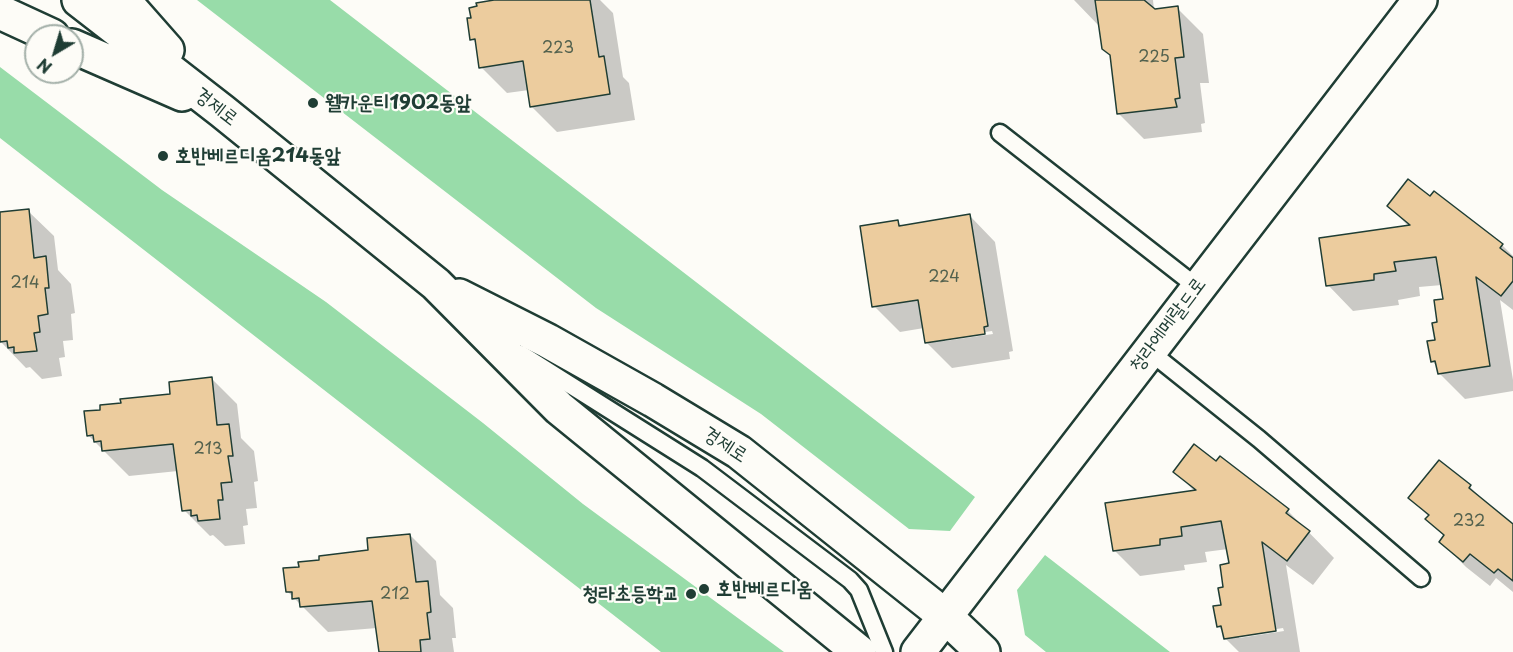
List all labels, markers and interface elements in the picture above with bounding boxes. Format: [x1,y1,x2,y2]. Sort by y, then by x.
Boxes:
north arrow [24,24,84,84]
house number: 223 [542,39,574,59]
house number: 225 [1138,48,1170,68]
text: N [32,53,57,80]
street label: 경제로 [190,83,242,131]
place label: 웰카운티1902동앞 [325,91,471,115]
marker: 웰카운티1902동앞 [306,96,320,110]
place label: 호반베르디움214동앞 [175,144,341,168]
marker: 호반베르디움214동앞 [156,149,170,163]
house number: 224 [928,268,960,288]
street label: 청라에메랄드로 [1125,273,1211,377]
house number: 214 [10,274,40,294]
street label: 경제로 [698,422,752,468]
house number: 213 [193,440,223,460]
house number: 232 [1453,512,1485,532]
place label: 호반베르디움 [716,577,813,601]
place label: 청라초등학교 [582,582,679,606]
marker: 호반베르디움 [697,582,711,596]
house number: 212 [380,585,410,605]
marker: 청라초등학교 [684,587,698,601]

